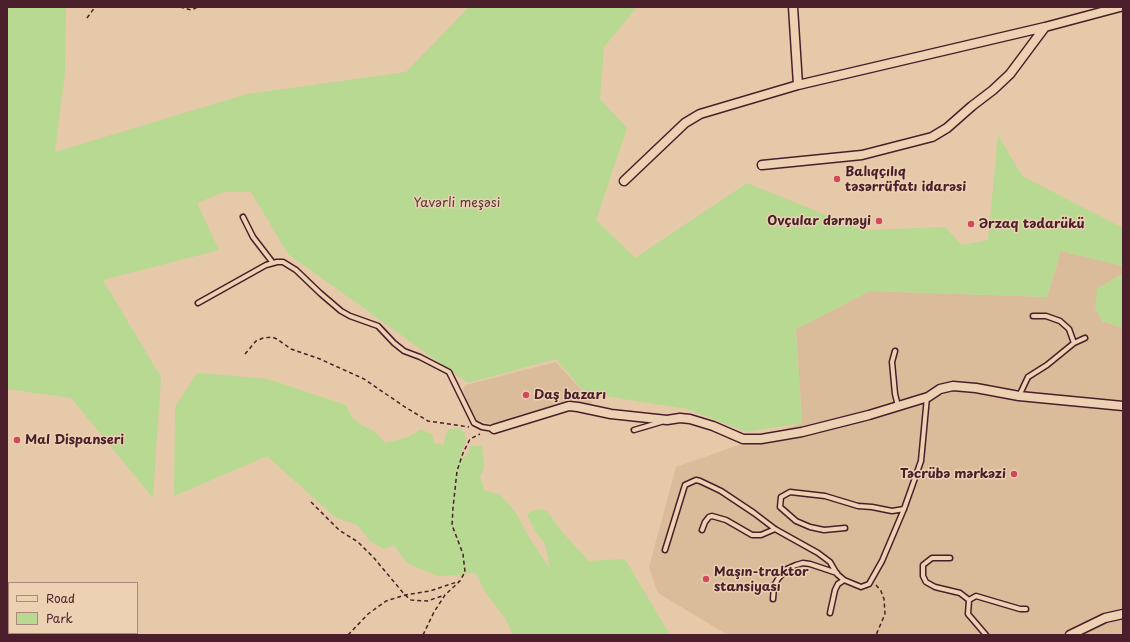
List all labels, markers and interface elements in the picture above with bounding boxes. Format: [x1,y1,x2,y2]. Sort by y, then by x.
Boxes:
place label: Balıqçılıq təsərrüfatı idarəsi [845,164,966,195]
marker: Balıqçılıq təsərrüfatı idarəsi [832,174,842,184]
park label: Yavərli meşəsi [414,195,500,211]
place label: Ovçular dərnəyi [767,213,871,229]
marker: Ovçular dərnəyi [874,216,884,226]
place label: Ərzaq tədarükü [979,216,1085,232]
marker: Ərzaq tədarükü [966,219,976,229]
place label: Daş bazarı [534,387,606,403]
marker: Daş bazarı [521,390,531,400]
place label: Mal Dispanseri [25,432,124,448]
marker: Mal Dispanseri [12,435,22,445]
place label: Təcrübə mərkəzi [900,466,1006,482]
marker: Təcrübə mərkəzi [1009,469,1019,479]
place label: Maşın-traktor stansiyası [714,564,809,595]
marker: Maşın-traktor stansiyası [701,574,711,584]
legend [8,582,138,634]
text: Road [46,589,75,607]
text: Park [46,609,73,627]

